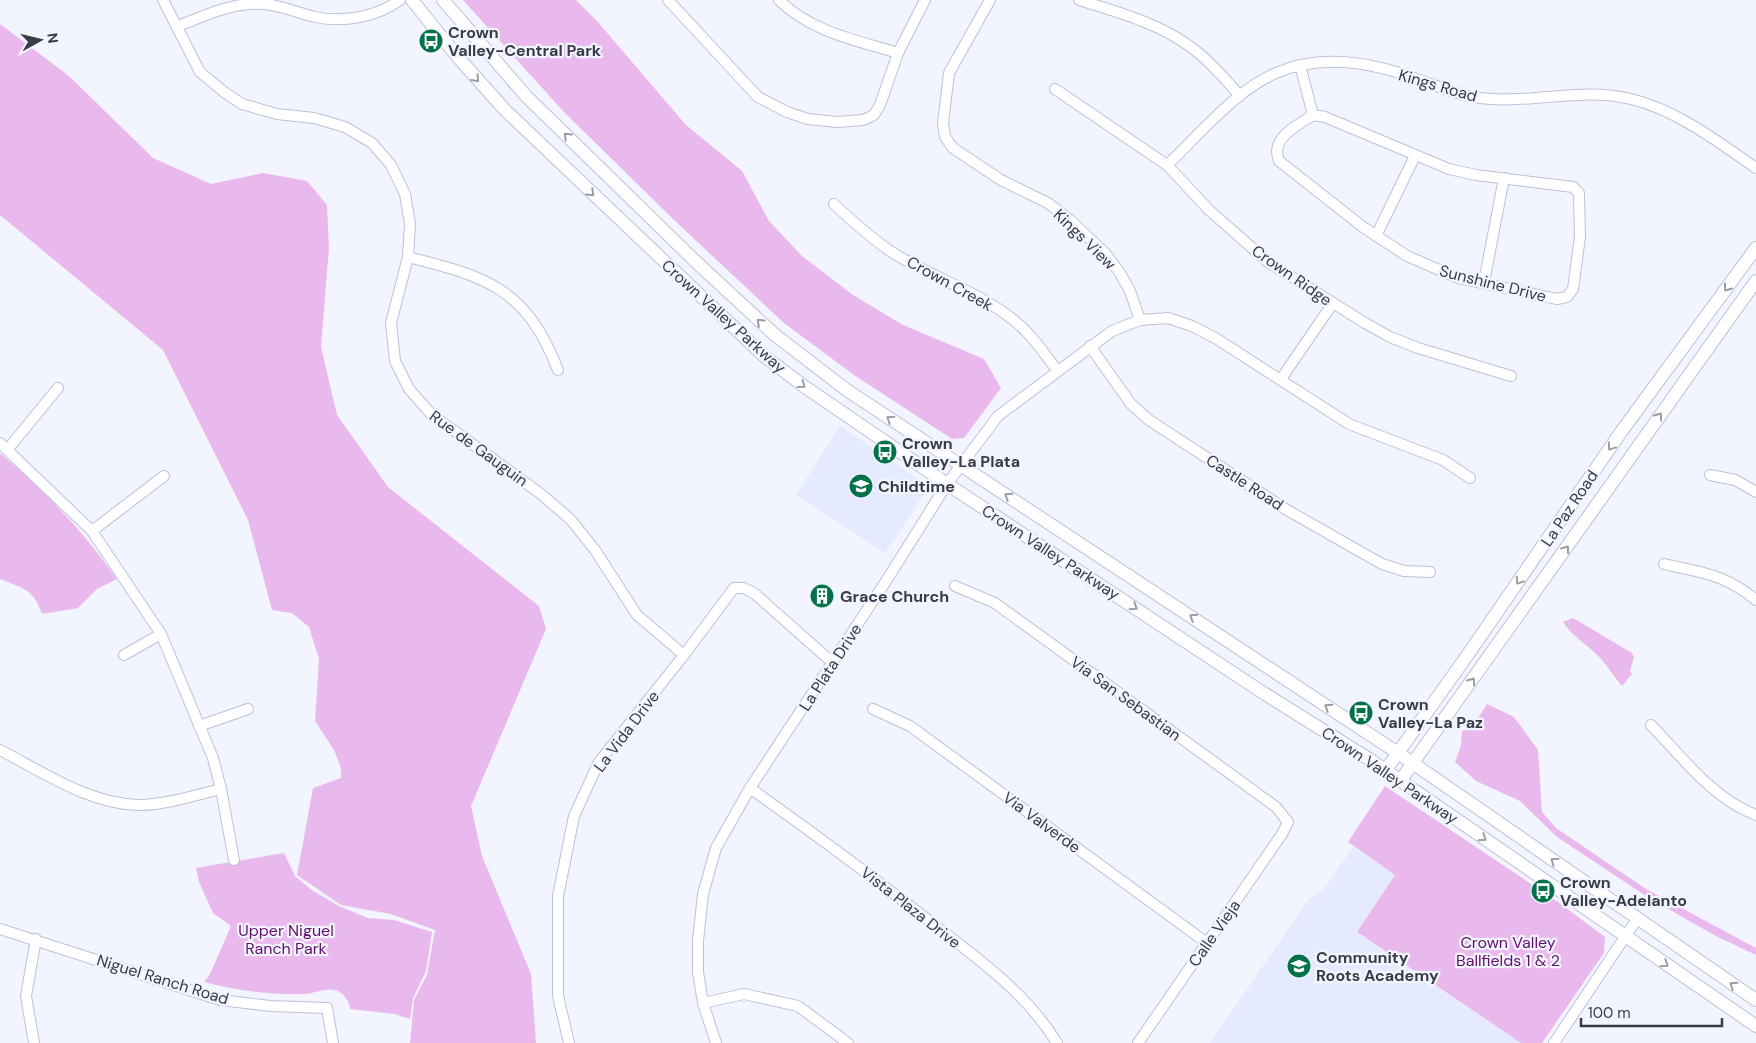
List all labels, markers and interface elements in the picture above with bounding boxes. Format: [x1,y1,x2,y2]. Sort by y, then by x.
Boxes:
north arrow [15,15,65,65]
place label: Crown Valley-Central Park [448,22,602,61]
bus stop icon: Crown Valley-Central Park [418,28,444,54]
text: N [43,32,62,45]
street label: Kings Road [1396,64,1480,107]
one-way arrow [470,73,479,82]
one-way arrow [564,133,573,142]
one-way arrow [586,187,595,196]
street label: Kings View [1049,204,1120,274]
street label: Crown Ridge [1248,240,1336,311]
street label: Crown Creek [903,251,997,316]
street label: Crown Valley Parkway [657,255,790,378]
street label: Sunshine Drive [1437,260,1548,307]
one-way arrow [1725,282,1733,291]
one-way arrow [757,318,766,327]
one-way arrow [796,379,805,387]
street label: Rue de Gauguin [425,406,532,491]
one-way arrow [1653,412,1662,422]
one-way arrow [886,416,896,425]
place label: Crown Valley-La Plata [902,433,1020,472]
bus stop icon: Crown Valley-La Plata [872,439,898,465]
one-way arrow [1608,441,1617,451]
street label: Castle Road [1202,450,1287,515]
street label: La Paz Road [1536,466,1603,551]
school or university icon: Childtime [848,473,874,499]
place label: Childtime [878,476,955,497]
one-way arrow [1004,493,1014,502]
street label: Crown Valley Parkway [978,500,1124,605]
one-way arrow [1560,545,1569,554]
one-way arrow [1516,575,1525,585]
building icon: Grace Church [809,583,835,609]
place label: Grace Church [840,586,949,607]
one-way arrow [1128,601,1137,610]
one-way arrow [1189,614,1198,624]
street label: La Plata Drive [794,620,866,715]
street label: Via San Sebastian [1066,651,1185,746]
one-way arrow [1466,677,1475,687]
street label: La Vida Drive [589,686,664,776]
place label: Crown Valley-La Paz [1378,694,1483,733]
bus stop icon: Crown Valley-La Paz [1348,700,1374,726]
one-way arrow [1325,704,1334,713]
street label: Crown Valley Parkway [1317,722,1462,829]
street label: Via Valverde [999,787,1085,858]
one-way arrow [1478,832,1487,841]
one-way arrow [1550,858,1560,867]
street label: Vista Plaza Drive [856,862,965,953]
place label: Crown Valley-Adelanto [1560,872,1687,911]
bus stop icon: Crown Valley-Adelanto [1530,878,1556,904]
street label: Calle Vieja [1184,896,1245,971]
park label: Upper Niguel Ranch Park [238,920,334,959]
park label: Crown Valley Ballfields 1 & 2 [1456,932,1560,971]
place label: Community Roots Academy [1316,947,1439,986]
street label: Niguel Ranch Road [94,949,231,1010]
school or university icon: Community Roots Academy [1286,953,1312,979]
one-way arrow [1660,958,1669,967]
one-way arrow [1729,982,1739,991]
scale bar [1581,996,1722,1028]
text: 100 m [1588,1003,1631,1023]

